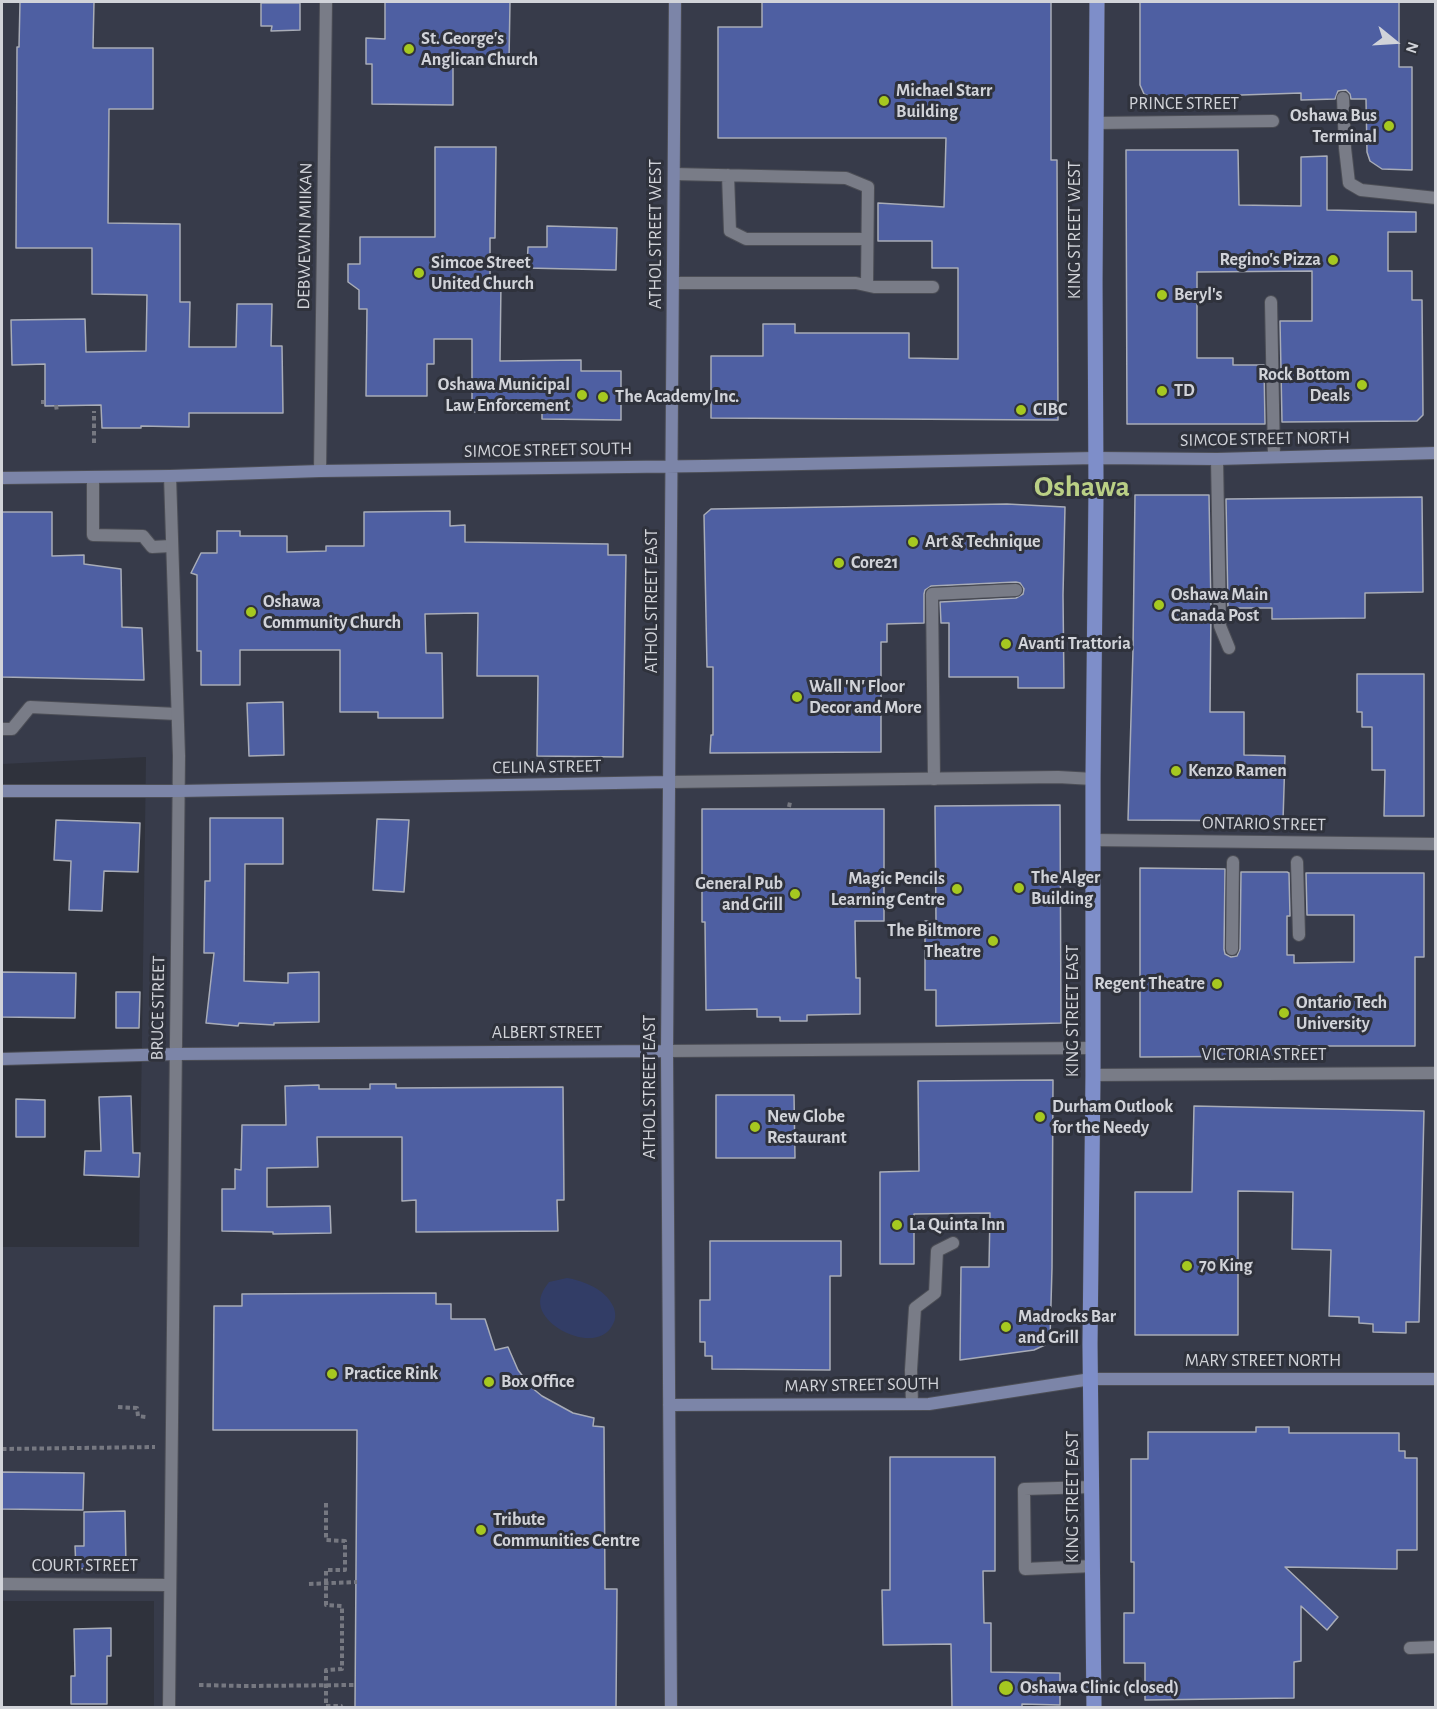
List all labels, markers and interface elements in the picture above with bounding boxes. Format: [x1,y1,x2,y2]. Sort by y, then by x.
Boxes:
north arrow [1365,12,1425,72]
place label: St. George's Anglican Church [421,28,538,70]
text: N [1403,40,1421,55]
marker: St. George's Anglican Church [402,42,416,56]
place label: Michael Starr Building [896,80,992,122]
street label: PRINCE STREET [1129,93,1239,115]
marker: Michael Starr Building [877,94,891,108]
place label: Oshawa Bus Terminal [1290,105,1377,148]
marker: Oshawa Bus Terminal [1382,119,1396,133]
street label: ATHOL STREET WEST [645,159,667,309]
street label: KING STREET WEST [1064,161,1086,299]
street label: DEBWEWIN MIIKAN [293,162,317,310]
place label: Regino's Pizza [1219,249,1321,271]
place label: Simcoe Street United Church [431,252,534,294]
marker: Regino's Pizza [1326,253,1340,267]
marker: Simcoe Street United Church [412,266,426,280]
place label: Beryl's [1174,284,1222,306]
marker: Beryl's [1155,288,1169,302]
place label: Rock Bottom Deals [1258,364,1350,406]
place label: Oshawa Municipal Law Enforcement [438,374,570,416]
marker: Rock Bottom Deals [1355,378,1369,392]
place label: TD [1174,380,1195,402]
marker: TD [1155,384,1169,398]
place label: The Academy Inc. [615,386,739,408]
marker: Oshawa Municipal Law Enforcement [575,388,589,402]
marker: The Academy Inc. [596,390,610,404]
place label: CIBC [1033,399,1067,421]
marker: CIBC [1014,403,1028,417]
street label: SIMCOE STREET NORTH [1180,427,1350,451]
street label: SIMCOE STREET SOUTH [464,438,632,462]
district label: Oshawa [1034,469,1130,505]
street label: ATHOL STREET EAST [641,529,663,673]
place label: Art & Technique [925,531,1041,553]
marker: Art & Technique [906,535,920,549]
place label: Core21 [851,552,899,574]
marker: Core21 [832,556,846,570]
place label: Oshawa Main Canada Post [1171,584,1268,626]
place label: Oshawa Community Church [263,591,401,634]
marker: Oshawa Main Canada Post [1152,598,1166,612]
marker: Oshawa Community Church [244,605,258,619]
place label: Avanti Trattoria [1018,633,1131,655]
marker: Avanti Trattoria [999,637,1013,651]
place label: Wall 'N' Floor Decor and More [809,676,922,718]
marker: Wall 'N' Floor Decor and More [790,690,804,704]
street label: CELINA STREET [492,755,602,779]
place label: Kenzo Ramen [1188,760,1287,782]
marker: Kenzo Ramen [1169,764,1183,778]
street label: ONTARIO STREET [1202,812,1326,836]
place label: The Alger Building [1031,867,1100,910]
place label: Magic Pencils Learning Centre [831,868,945,910]
place label: General Pub and Grill [695,873,783,916]
marker: The Alger Building [1012,881,1026,895]
marker: Magic Pencils Learning Centre [950,882,964,896]
marker: General Pub and Grill [788,887,802,901]
place label: The Biltmore Theatre [887,920,981,962]
marker: The Biltmore Theatre [986,934,1000,948]
street label: KING STREET EAST [1062,945,1084,1077]
street label: BRUCE STREET [146,955,170,1061]
place label: Regent Theatre [1094,973,1205,995]
marker: Regent Theatre [1210,977,1224,991]
place label: Ontario Tech University [1296,992,1387,1034]
marker: Ontario Tech University [1277,1006,1291,1020]
street label: ATHOL STREET EAST [639,1015,661,1159]
street label: ALBERT STREET [492,1022,602,1044]
street label: VICTORIA STREET [1202,1044,1326,1066]
place label: Durham Outlook for the Needy [1052,1096,1173,1138]
place label: New Globe Restaurant [767,1106,847,1148]
marker: Durham Outlook for the Needy [1033,1110,1047,1124]
marker: New Globe Restaurant [748,1120,762,1134]
place label: La Quinta Inn [909,1214,1005,1236]
marker: La Quinta Inn [890,1218,904,1232]
place label: 70 King [1199,1255,1253,1277]
marker: 70 King [1180,1259,1194,1273]
place label: Madrocks Bar and Grill [1018,1306,1116,1348]
marker: Madrocks Bar and Grill [999,1320,1013,1334]
street label: MARY STREET NORTH [1185,1350,1341,1372]
place label: Practice Rink [344,1363,438,1385]
marker: Practice Rink [325,1367,339,1381]
place label: Box Office [501,1371,575,1393]
street label: MARY STREET SOUTH [784,1373,940,1397]
marker: Box Office [482,1375,496,1389]
street label: KING STREET EAST [1062,1431,1084,1563]
place label: Tribute Communities Centre [493,1509,640,1552]
marker: Tribute Communities Centre [474,1523,488,1537]
street label: COURT STREET [32,1555,138,1577]
place label: Oshawa Clinic (closed) [1020,1677,1179,1699]
marker: Oshawa Clinic (closed) [997,1679,1015,1697]

